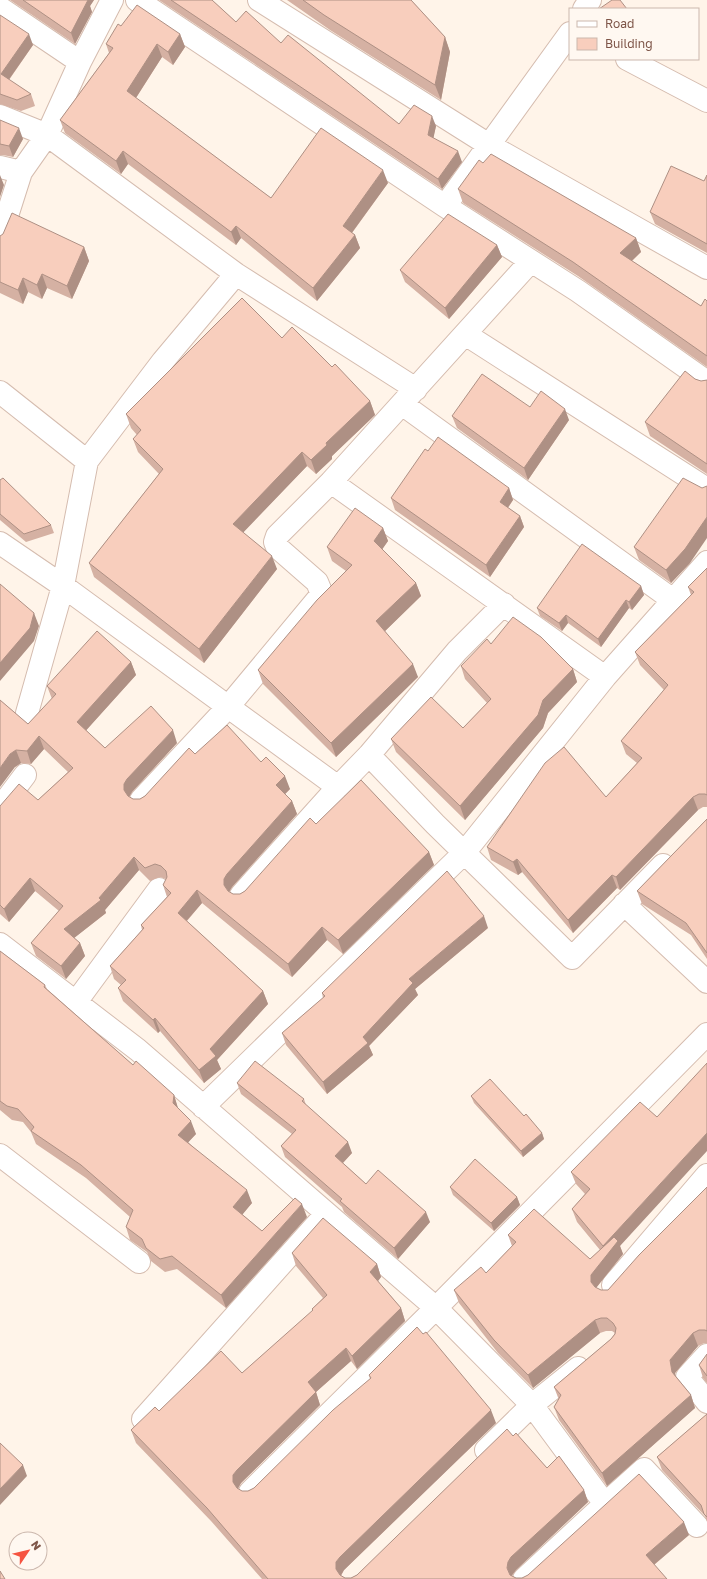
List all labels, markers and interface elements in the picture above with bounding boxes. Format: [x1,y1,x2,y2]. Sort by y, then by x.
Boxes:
legend [569,8,699,60]
text: Road [605,16,634,31]
text: Building [605,36,653,51]
north arrow [8,1531,48,1571]
text: N [29,1538,44,1552]

